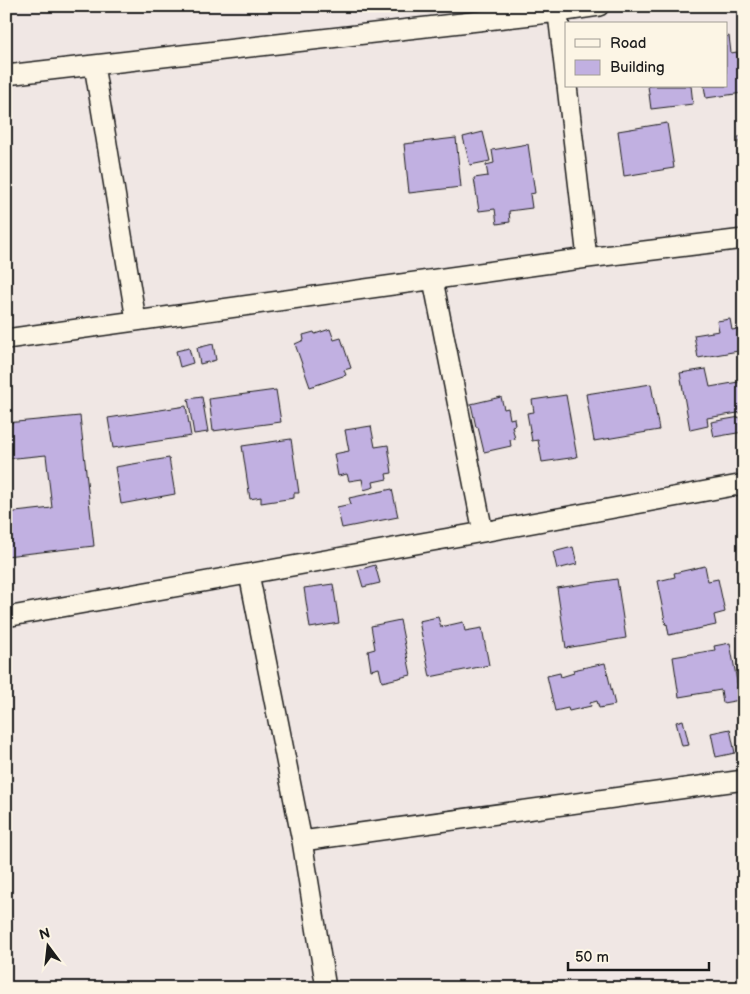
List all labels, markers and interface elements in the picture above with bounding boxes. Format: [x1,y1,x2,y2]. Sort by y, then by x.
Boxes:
legend [565,22,728,88]
text: Road [610,34,646,53]
text: Building [610,58,665,77]
north arrow [22,922,72,972]
text: N [37,924,52,943]
scale bar [568,939,709,971]
text: 50 m [575,948,609,967]

